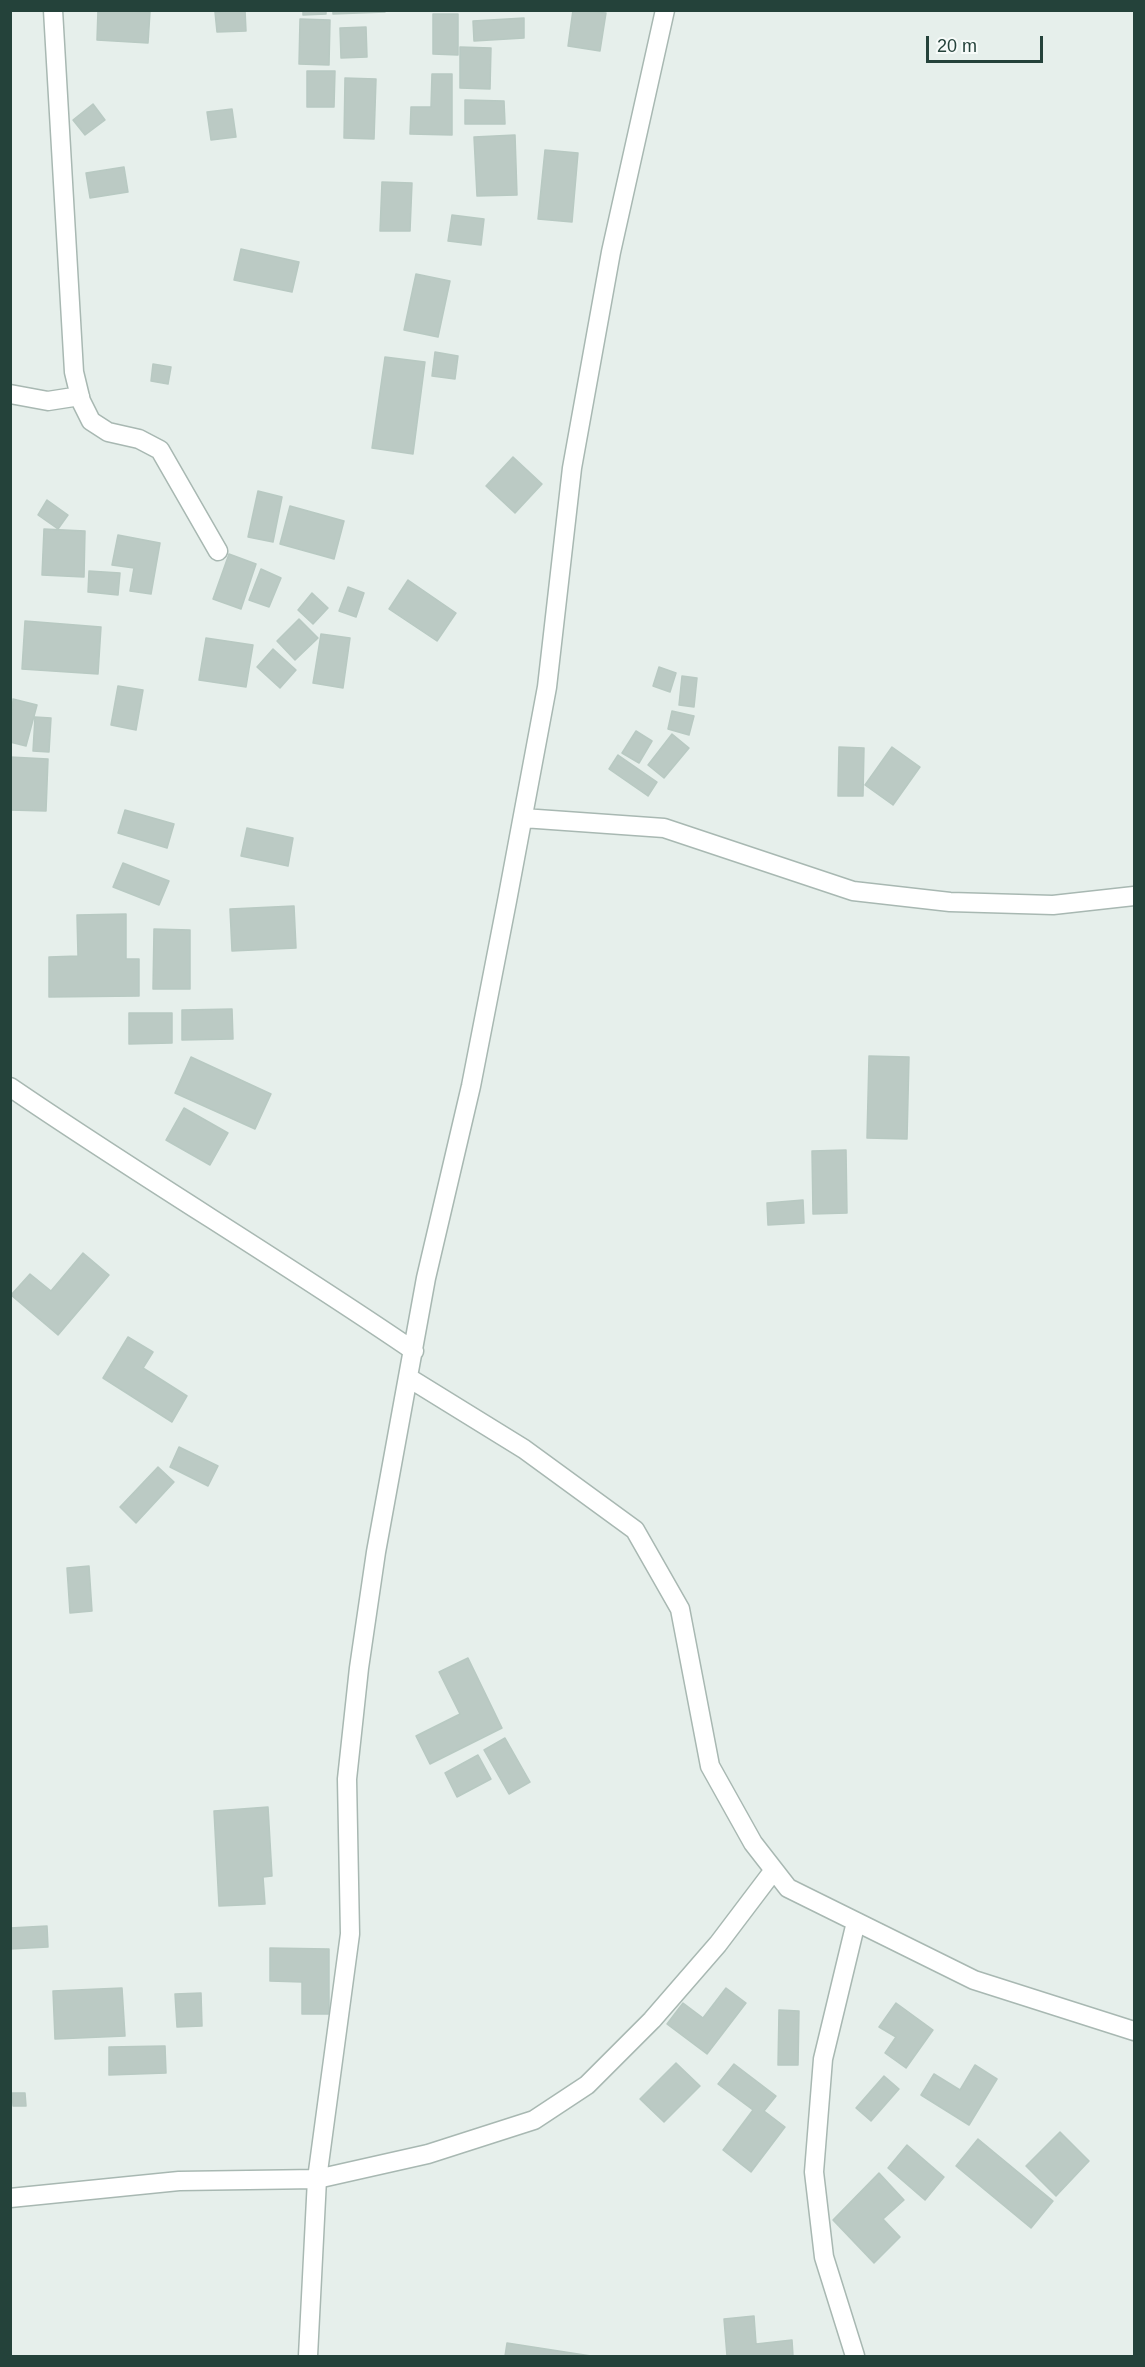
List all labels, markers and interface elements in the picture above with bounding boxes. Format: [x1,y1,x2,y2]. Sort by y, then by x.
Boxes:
scale bar [929,24,1046,62]
text: 20 m [937,36,977,56]

